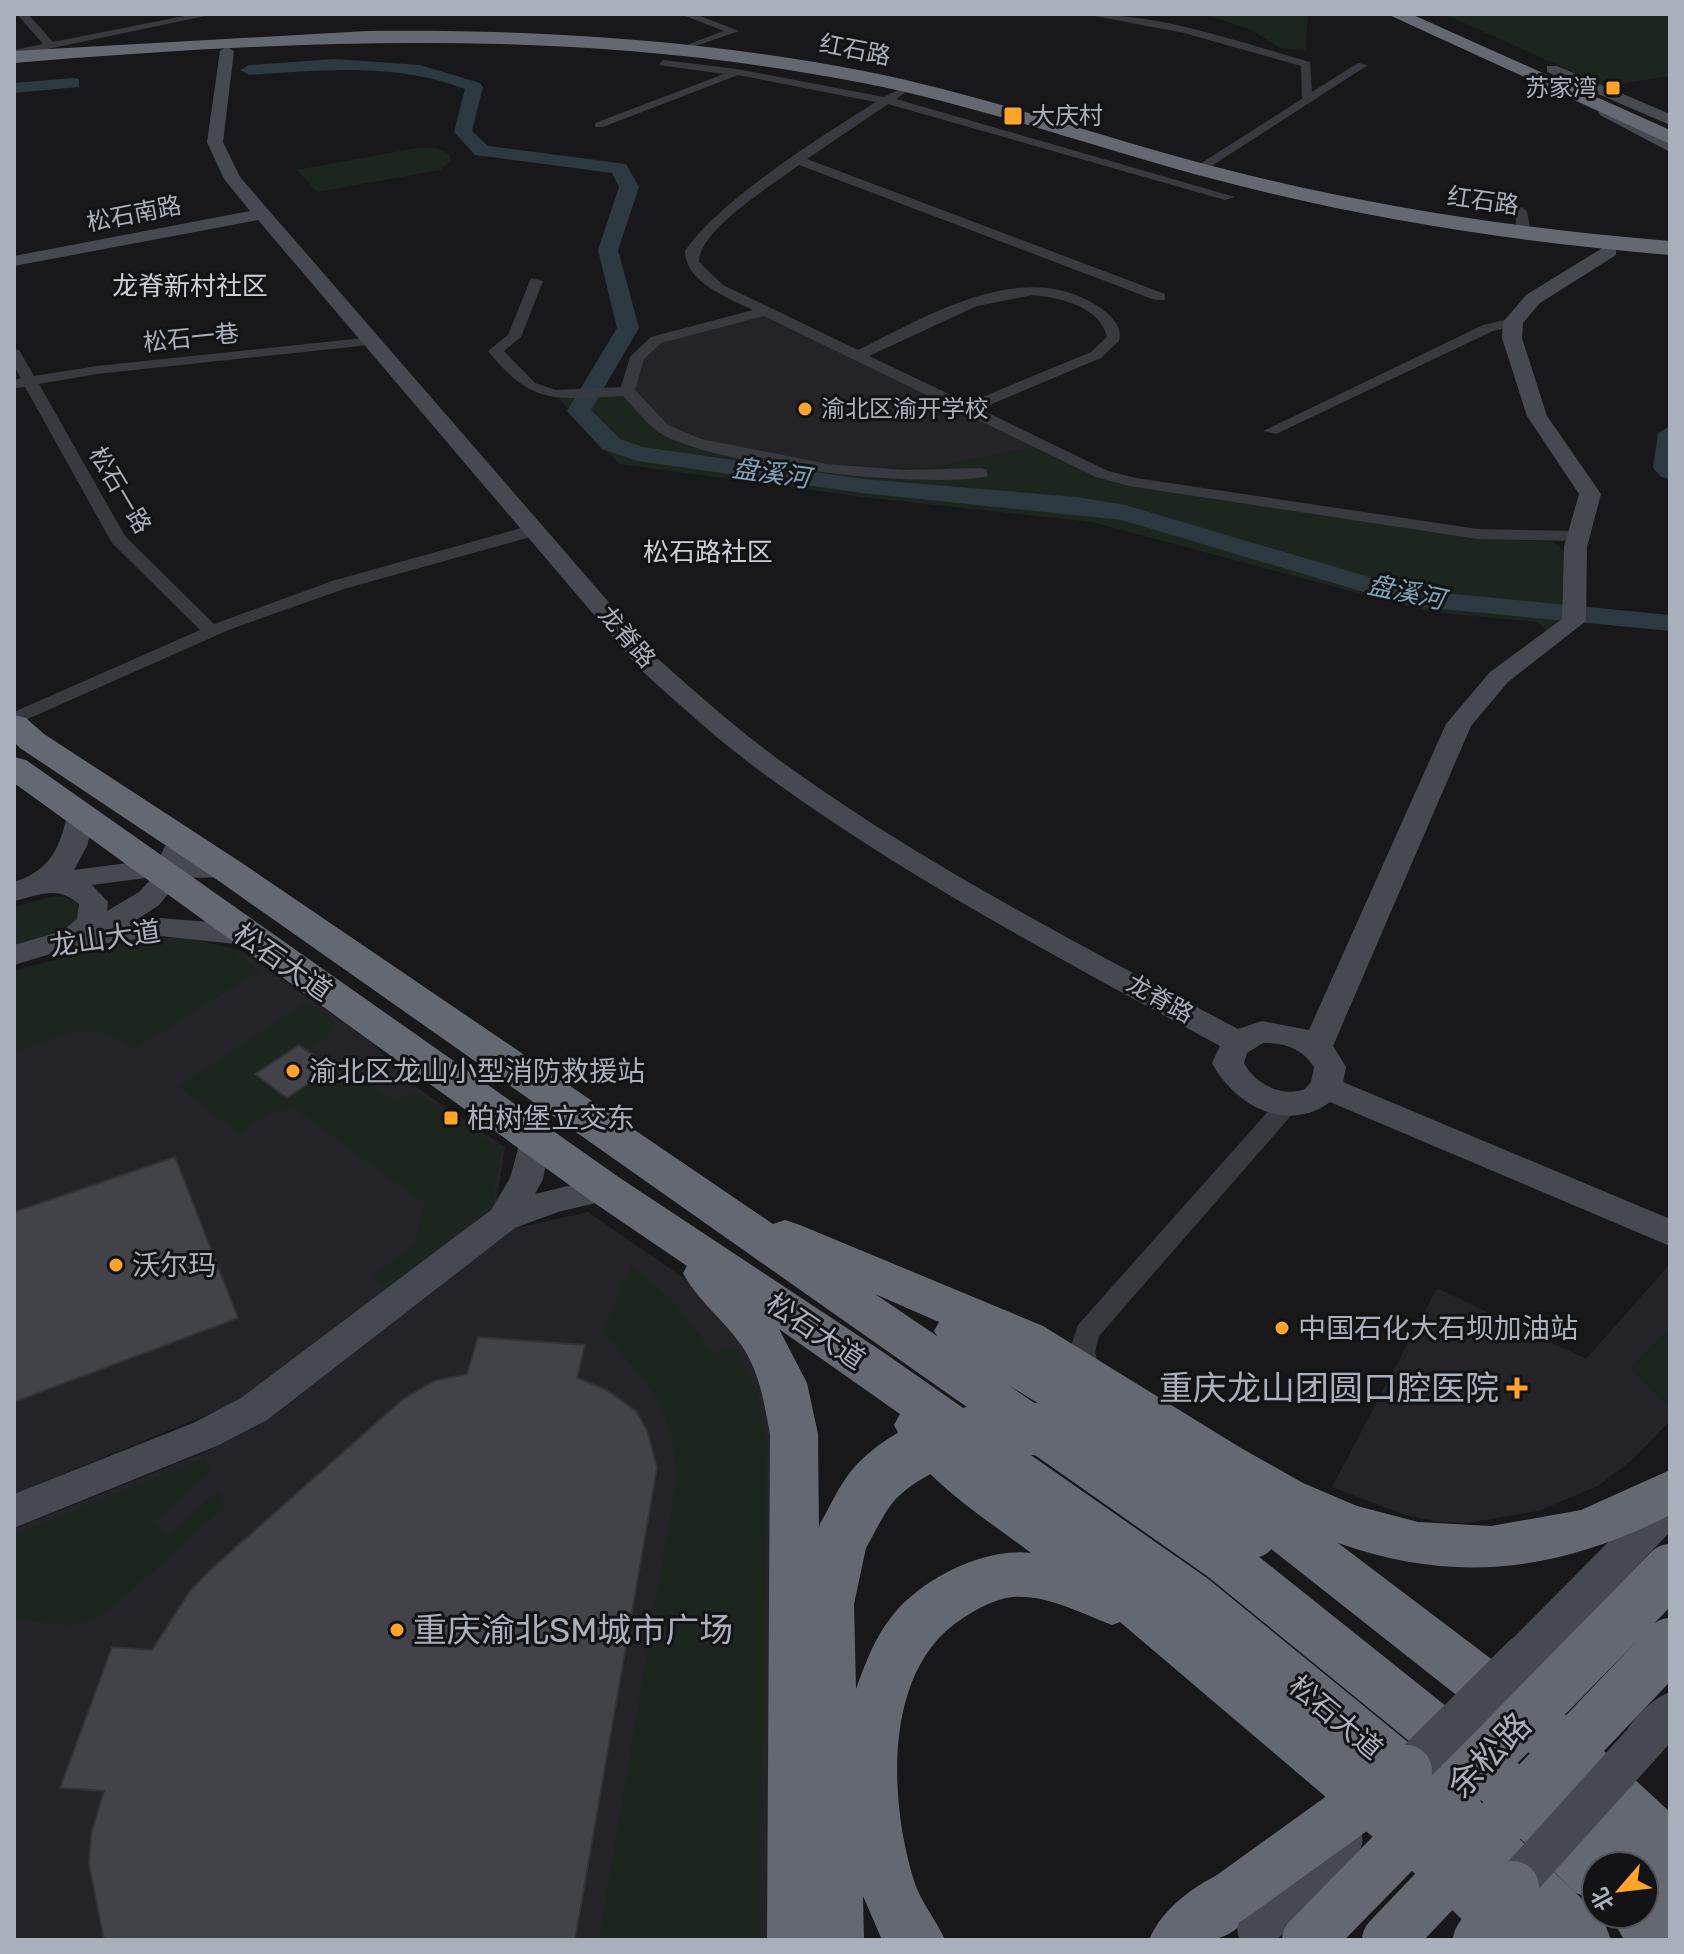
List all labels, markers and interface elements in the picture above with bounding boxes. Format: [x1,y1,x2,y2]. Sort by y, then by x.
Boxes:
street label: 红石路 [817,29,893,71]
place label: 苏家湾 [1525,74,1597,102]
marker: 苏家湾 [1604,79,1622,97]
place label: 大庆村 [1031,102,1103,130]
marker: 大庆村 [1002,105,1024,127]
street label: 红石路 [1445,182,1521,220]
street label: 松石南路 [84,191,184,237]
district label: 龙脊新村社区 [112,271,268,302]
street label: 松石一巷 [142,319,240,357]
place label: 渝北区渝开学校 [821,395,989,423]
marker: 渝北区渝开学校 [796,400,814,418]
street label: 松石一路 [83,442,157,538]
water label: 盘溪河 [730,453,817,495]
district label: 松石路社区 [643,537,773,568]
water label: 盘溪河 [1365,569,1452,617]
street label: 龙脊路 [593,601,661,673]
street label: 龙山大道 [47,914,163,963]
street label: 松石大道 [227,917,338,1008]
street label: 龙脊路 [1122,969,1198,1029]
place label: 渝北区龙山小型消防救援站 [309,1055,645,1088]
marker: 渝北区龙山小型消防救援站 [284,1062,302,1080]
place label: 柏树堡立交东 [467,1102,635,1135]
marker: 柏树堡立交东 [442,1109,460,1127]
place label: 沃尔玛 [132,1249,216,1282]
marker: 沃尔玛 [107,1256,125,1274]
street label: 松石大道 [760,1286,871,1376]
place label: 中国石化大石坝加油站 [1298,1312,1578,1345]
marker: 中国石化大石坝加油站 [1273,1319,1291,1337]
place label: 重庆龙山团圆口腔医院 [1159,1368,1499,1409]
marker: 重庆龙山团圆口腔医院 [1506,1377,1528,1399]
place label: 重庆渝北SM城市广场 [413,1610,733,1651]
marker: 重庆渝北SM城市广场 [388,1621,406,1639]
street label: 松石大道 [1282,1669,1389,1766]
street label: 余松路 [1439,1704,1540,1806]
north arrow [1580,1850,1660,1930]
text: 北 [1586,1883,1620,1915]

